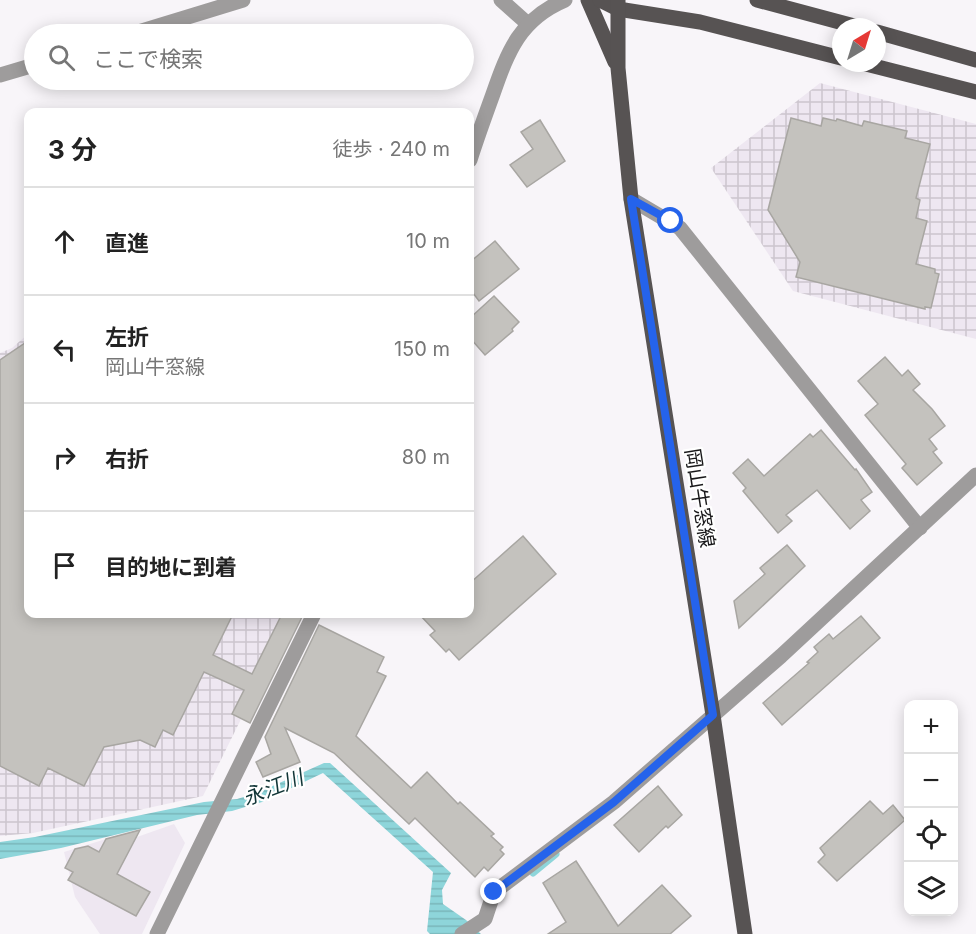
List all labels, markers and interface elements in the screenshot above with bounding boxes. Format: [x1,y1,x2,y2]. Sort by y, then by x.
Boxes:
north arrow [832,18,886,72]
search box [24,24,474,90]
icon: search [45,41,78,74]
text: ここで検索 [93,46,203,72]
text: 3 分 [48,134,97,165]
text: 徒歩 · 240 m [332,137,450,161]
route start [657,207,683,233]
icon: ahead [48,225,81,258]
text: 10 m [406,229,450,253]
text: 直進 [105,230,149,256]
text: 左折 [105,324,149,350]
icon: left [48,333,81,366]
text: 150 m [394,337,450,361]
text: 岡山牛窓線 [105,355,205,379]
icon: right [48,441,81,474]
text: 80 m [402,445,450,469]
text: 右折 [105,446,149,472]
street label: 岡山牛窓線 [680,447,720,549]
icon: arrive [48,549,81,582]
text: 目的地に到着 [105,554,237,580]
map controls [904,700,958,916]
button: + [904,700,958,754]
button: − [904,754,958,808]
water label: 永江川 [239,764,309,810]
button: locate [904,808,958,862]
button: layers [904,862,958,916]
route end [480,878,506,904]

